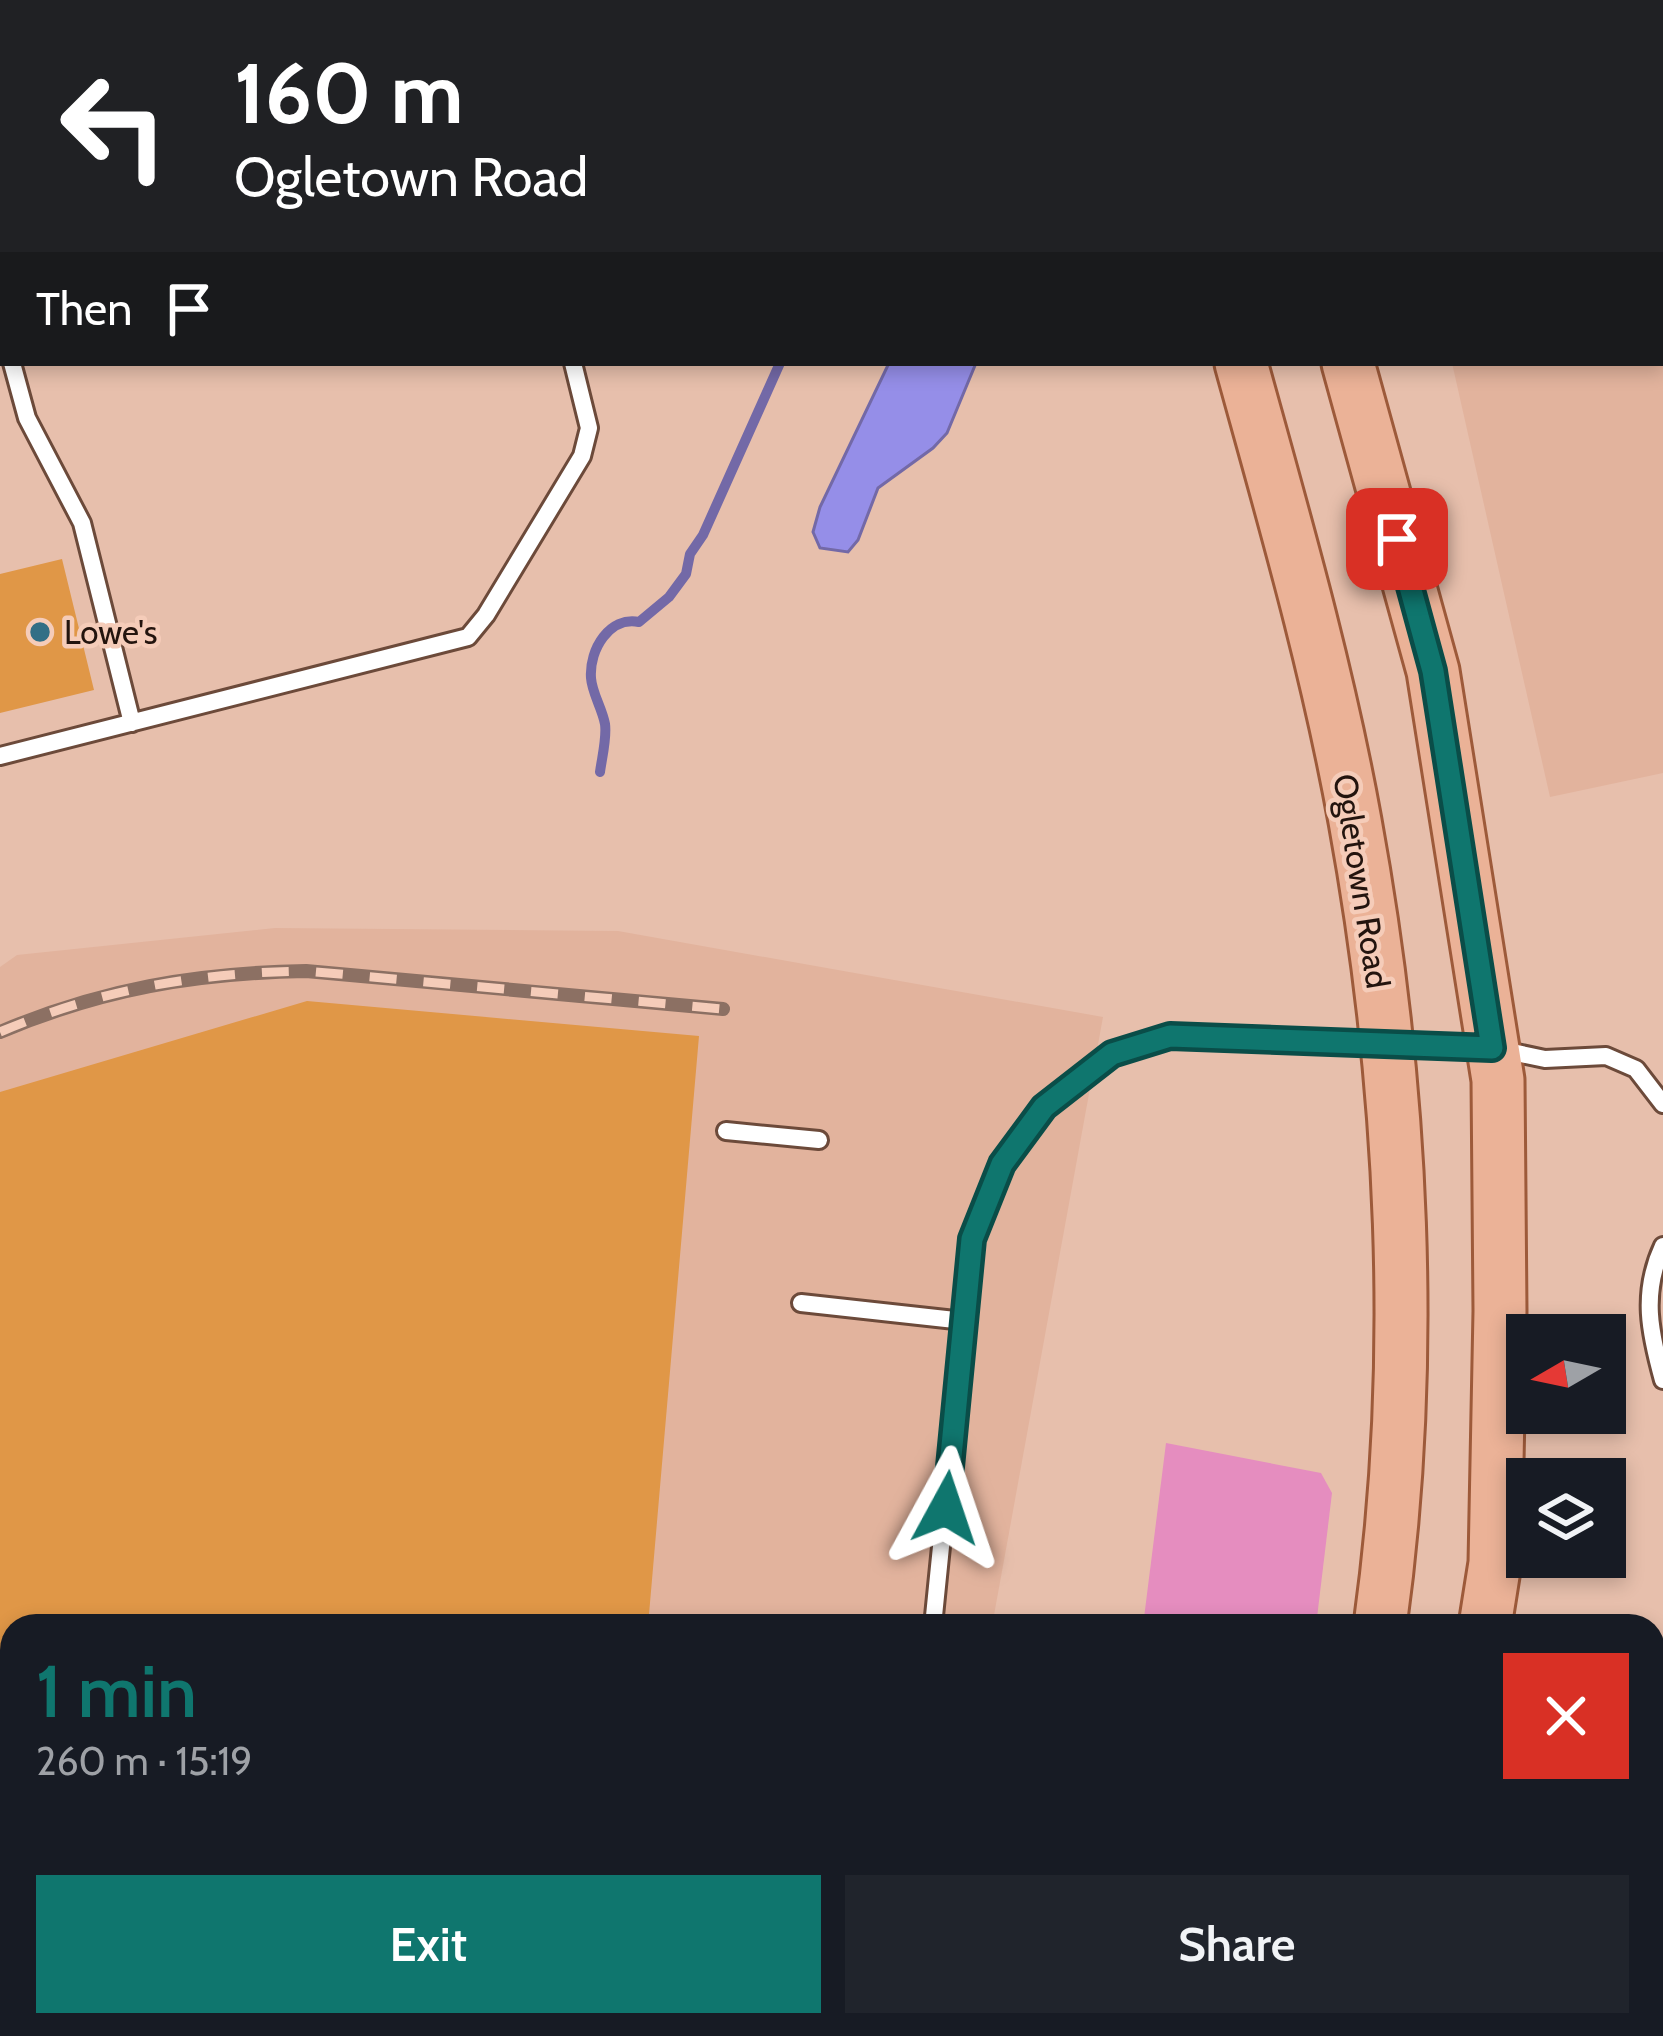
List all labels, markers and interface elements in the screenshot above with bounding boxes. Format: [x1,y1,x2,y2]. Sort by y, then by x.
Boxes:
text: 160 m [234,42,463,144]
icon: left [36,48,192,204]
text: Ogletown Road [234,144,588,210]
icon: arrive [156,276,222,342]
text: Then [36,282,132,336]
pin [1346,488,1448,590]
icon: arrive [1364,506,1430,572]
place label: Lowe's [64,612,157,652]
marker: Lowe's [27,619,53,645]
street label: Ogletown Road [1325,771,1399,991]
north arrow [1506,1314,1626,1434]
map controls [1506,1314,1626,1578]
position arrow [883,1445,1009,1571]
button: layers [1506,1458,1626,1578]
text: 1 min [36,1648,197,1735]
button: close [1503,1653,1629,1779]
text: 260 m · 15:19 [36,1737,252,1785]
button: Exit [36,1875,821,2013]
button: Share [845,1875,1629,2013]

